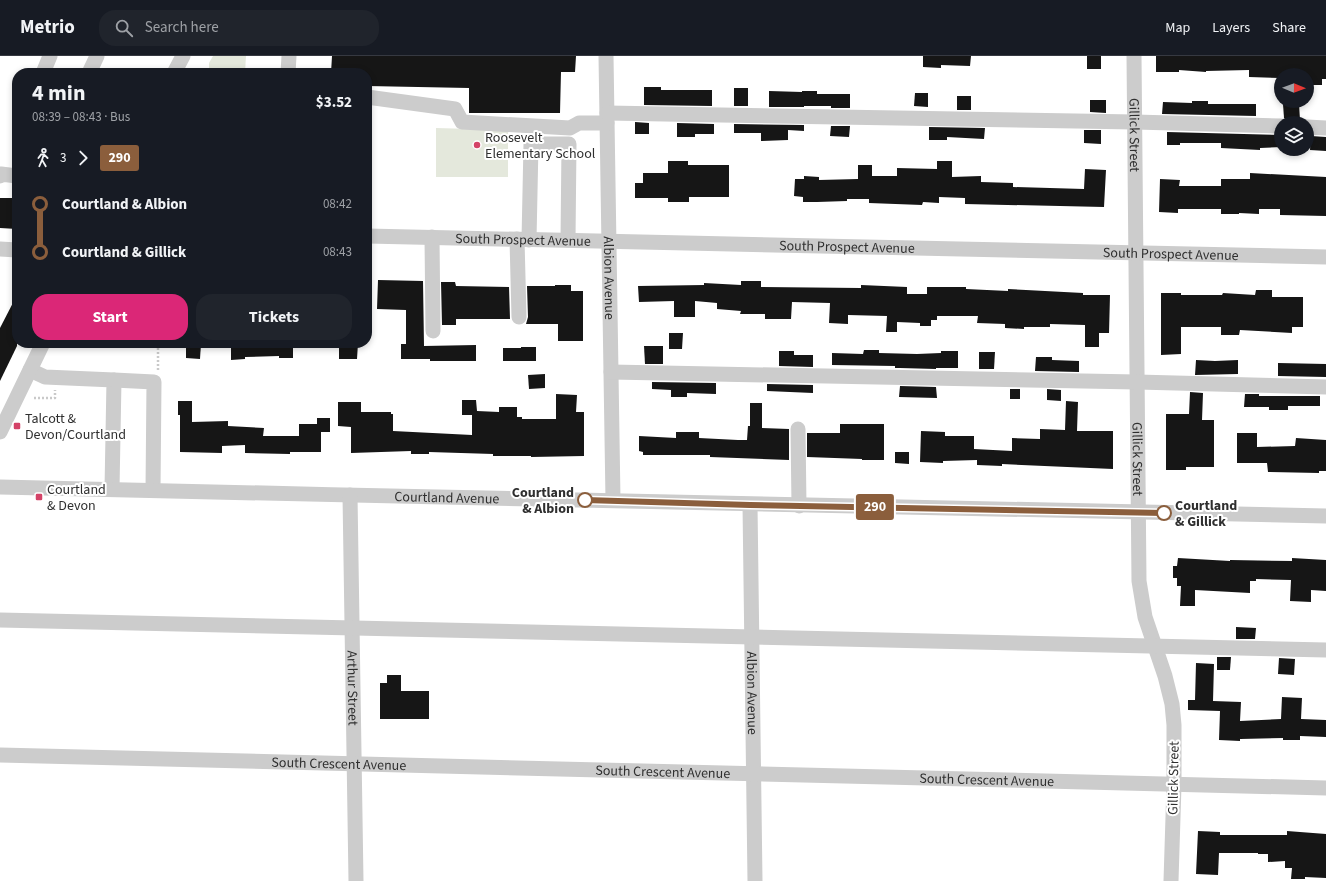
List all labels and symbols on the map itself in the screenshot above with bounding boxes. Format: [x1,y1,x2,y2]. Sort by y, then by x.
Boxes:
north arrow [1274,68,1314,108]
street label: Gillick Street [1123,98,1144,172]
place label: Roosevelt Elementary School [485,128,596,164]
marker: Roosevelt Elementary School [472,140,482,150]
street label: South Prospect Avenue [455,229,591,252]
street label: Albion Avenue [598,236,619,320]
street label: South Prospect Avenue [779,236,915,259]
street label: South Prospect Avenue [1103,243,1239,266]
place label: Talcott & Devon/Courtland [25,409,126,445]
marker: Talcott & Devon/Courtland [12,421,22,431]
street label: Gillick Street [1126,422,1147,496]
place label: Courtland & Devon [47,480,106,516]
place label: Courtland & Albion [512,483,574,519]
street label: Courtland Avenue [394,487,500,510]
marker: Courtland & Devon [34,492,44,502]
marker: Courtland & Albion [577,492,593,508]
line badge: 290 [852,494,898,520]
place label: Courtland & Gillick [1175,496,1237,532]
marker: Courtland & Gillick [1156,505,1172,521]
street label: Arthur Street [341,650,363,726]
street label: Albion Avenue [741,651,762,735]
street label: Gillick Street [1163,741,1185,815]
street label: South Crescent Avenue [271,753,407,776]
street label: South Crescent Avenue [595,761,730,784]
street label: South Crescent Avenue [919,769,1054,792]

